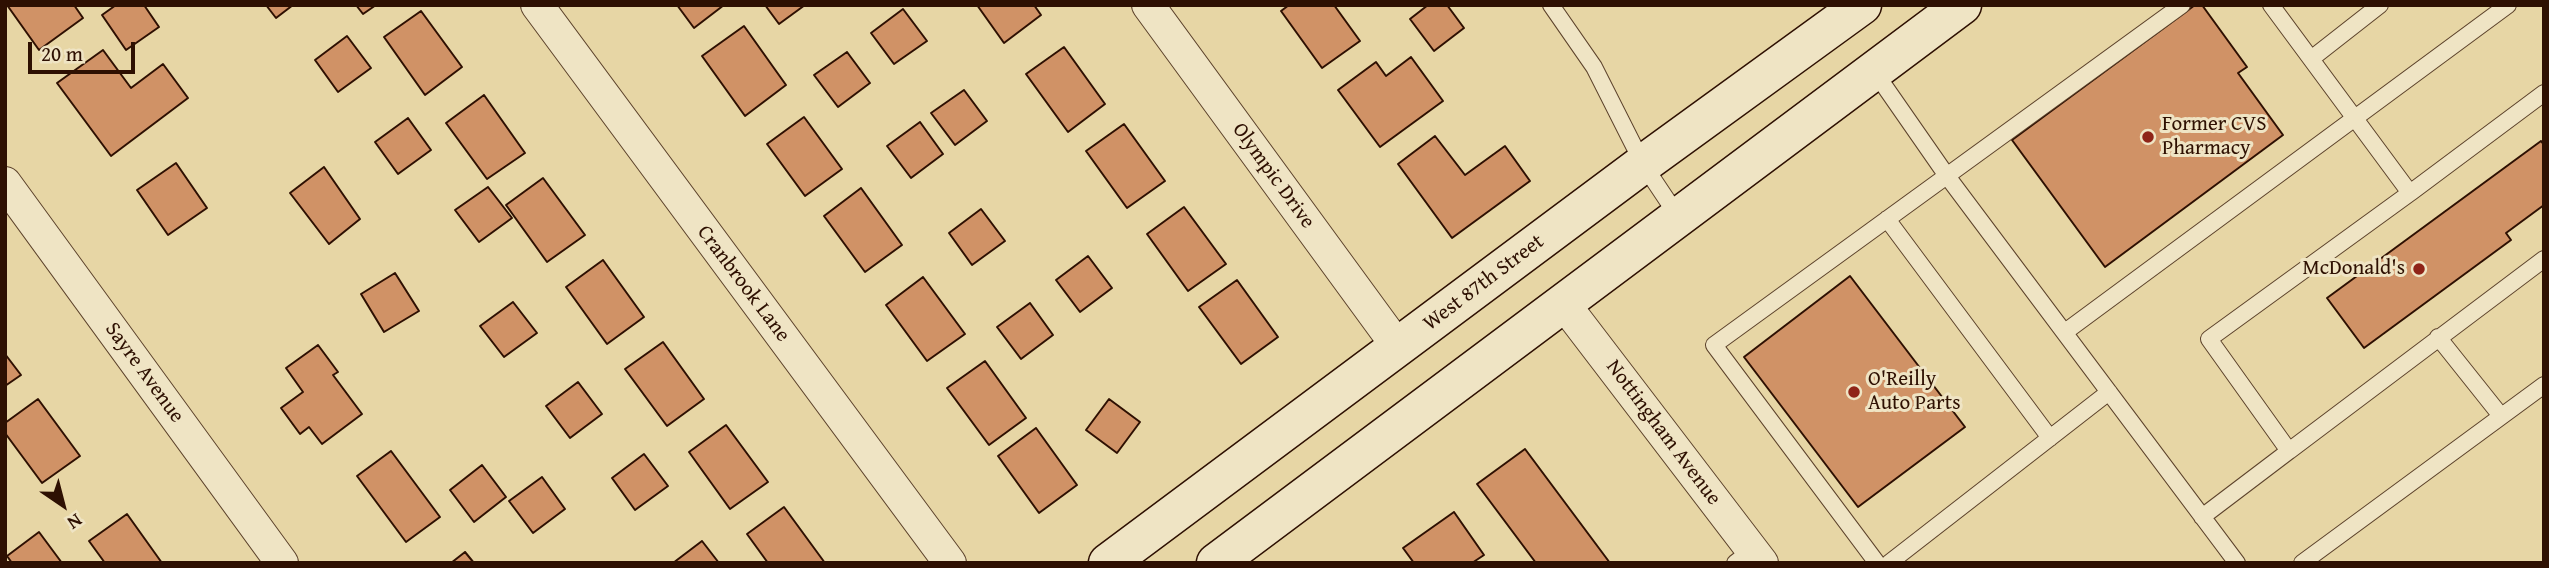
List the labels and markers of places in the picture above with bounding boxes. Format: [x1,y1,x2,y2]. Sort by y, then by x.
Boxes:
place label: Former CVS Pharmacy [2162,112,2266,162]
marker: Former CVS Pharmacy [2140,129,2156,145]
place label: McDonald's [2302,256,2405,282]
marker: McDonald's [2411,261,2427,277]
place label: O'Reilly Auto Parts [1868,367,1960,417]
marker: O'Reilly Auto Parts [1846,384,1862,400]

